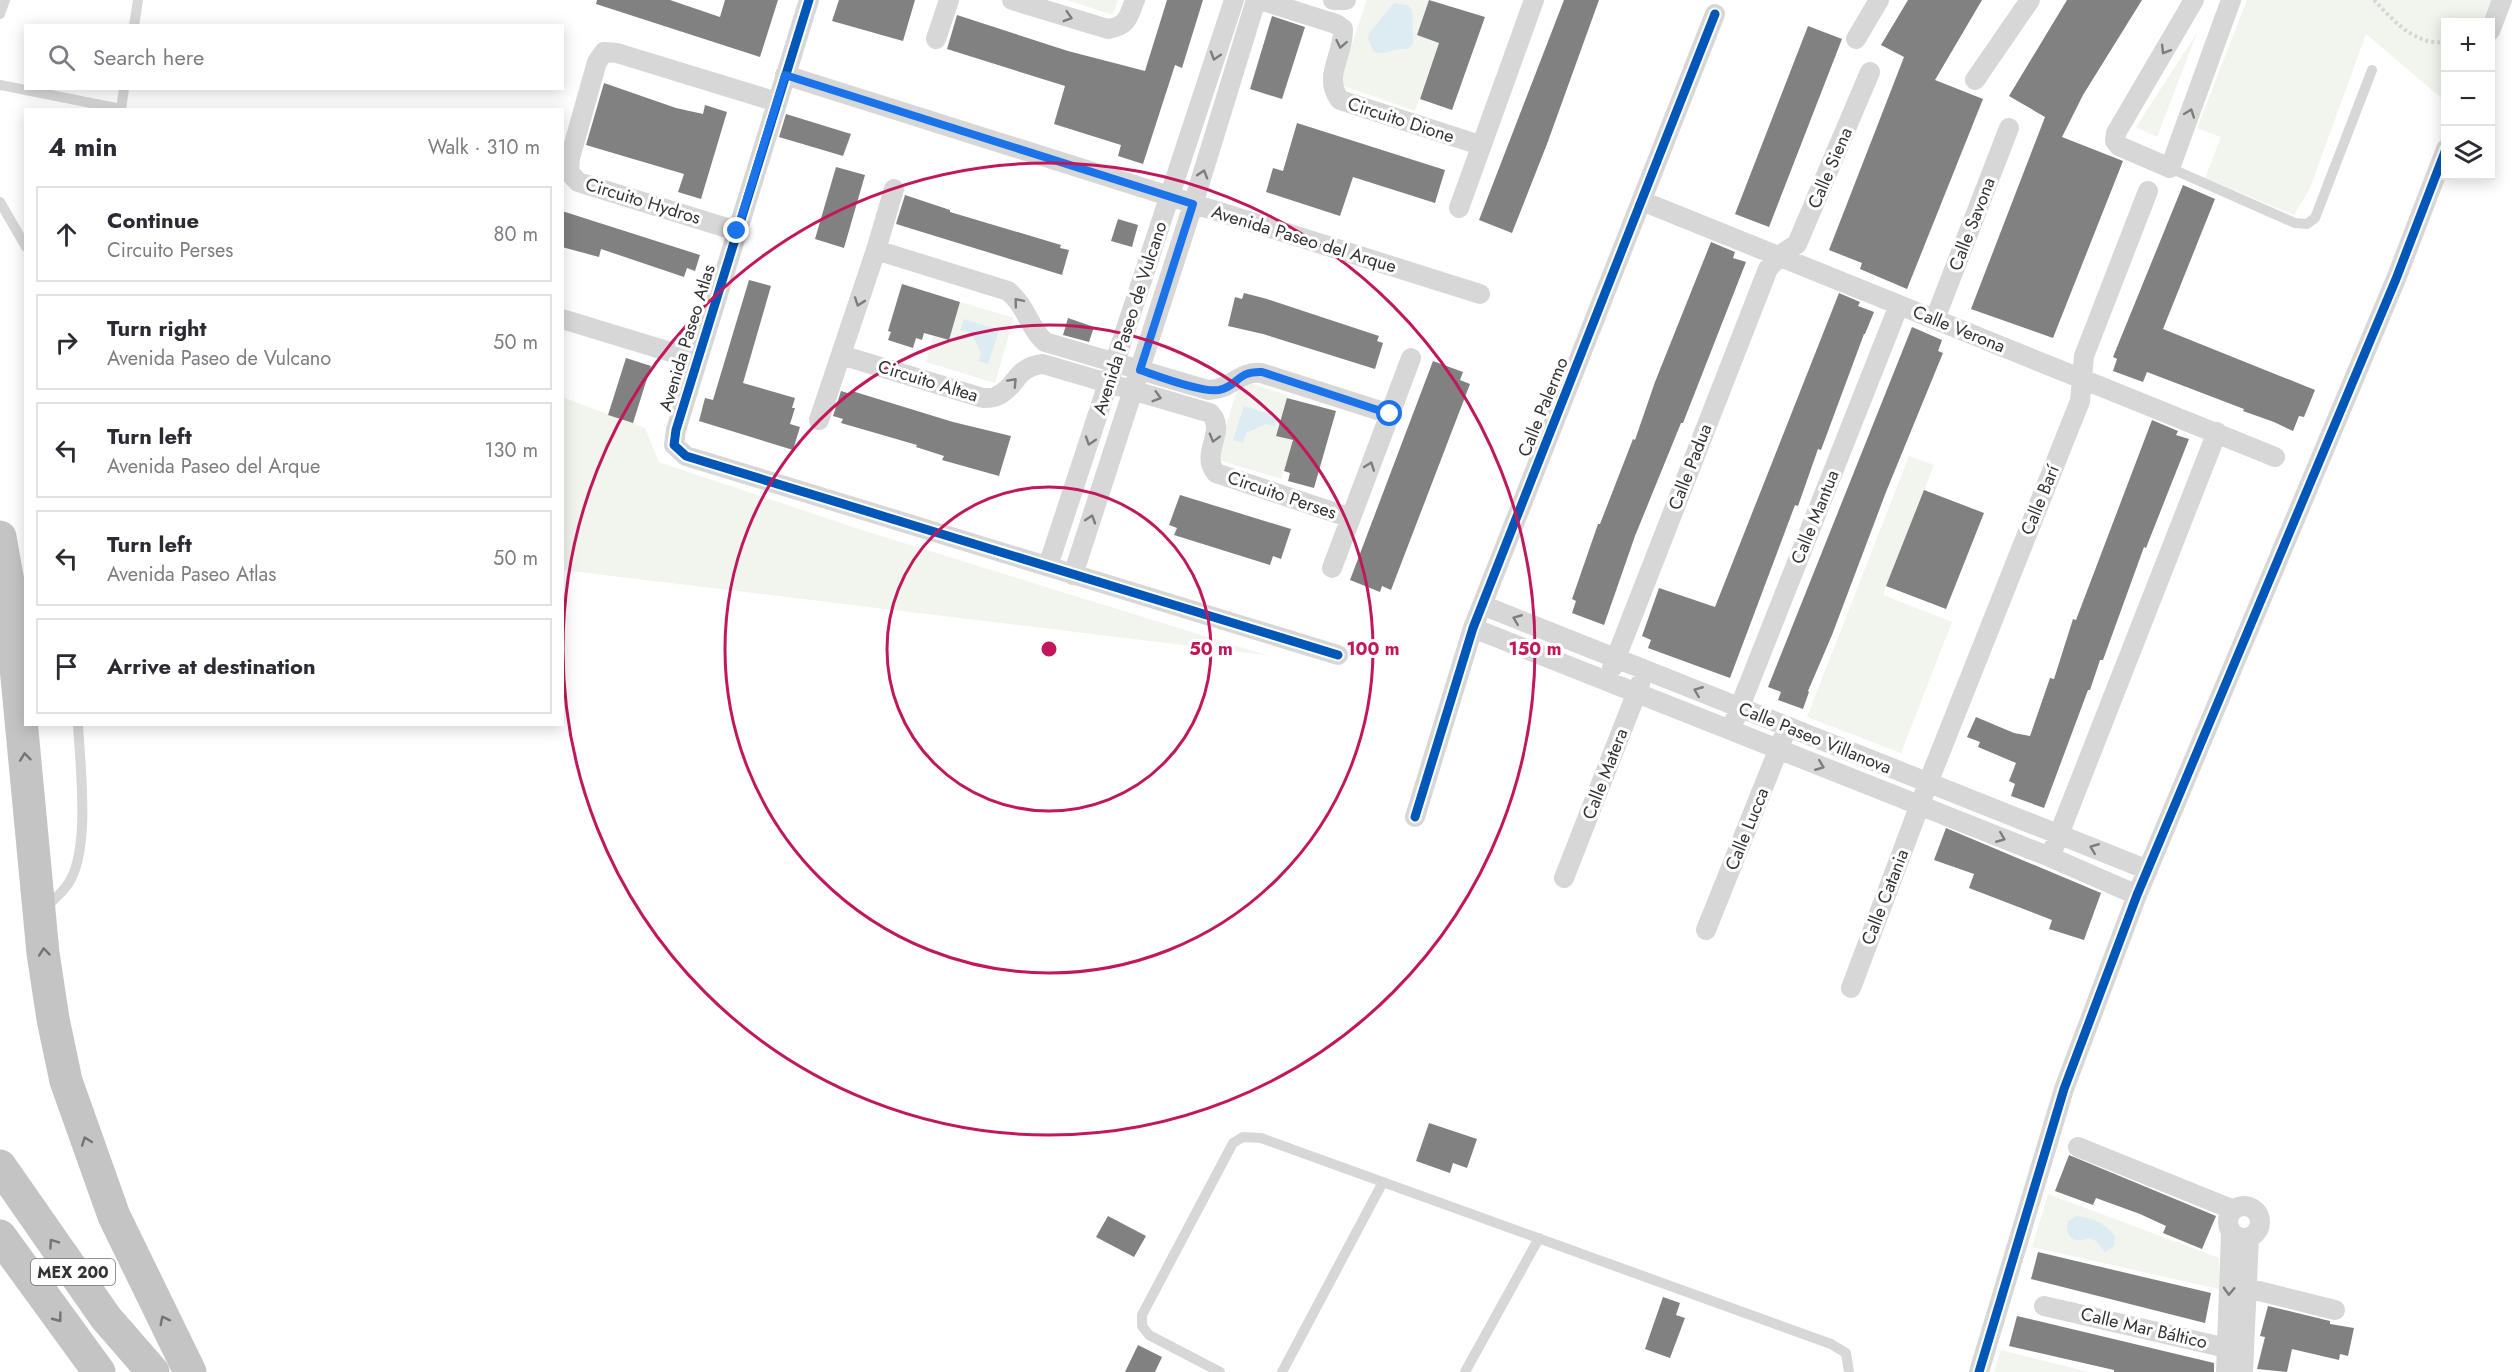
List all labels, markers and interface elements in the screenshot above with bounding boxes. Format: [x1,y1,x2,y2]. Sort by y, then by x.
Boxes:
one-way arrow [1062,10,1073,22]
map controls [2441,18,2495,180]
button: + [2441,18,2495,72]
search box [24,24,564,90]
one-way arrow [1335,39,1348,49]
icon: search [45,41,78,74]
text: Search here [93,41,204,73]
one-way arrow [2160,44,2172,54]
one-way arrow [1210,50,1223,61]
button: − [2441,72,2495,126]
street label: Circuito Dione [1344,91,1458,149]
one-way arrow [2182,108,2195,119]
street label: Calle Siena [1801,123,1859,213]
button: layers [2441,126,2495,180]
text: 4 min [48,128,117,166]
text: Walk · 310 m [428,133,540,162]
one-way arrow [1196,169,1208,180]
street label: Circuito Hydros [582,171,704,231]
street label: Calle Savona [1942,174,2002,274]
street label: Avenida Paseo del Arque [1208,199,1400,279]
text: Continue [107,204,199,236]
route end [723,217,749,243]
icon: ahead [50,218,83,251]
street label: Avenida Paseo de Vulcano [1086,218,1174,418]
text: 80 m [493,220,538,249]
text: Circuito Perses [107,236,233,265]
street label: Avenida Paseo Atlas [652,261,722,415]
one-way arrow [853,296,866,307]
one-way arrow [1014,298,1025,309]
street label: Calle Verona [1909,299,2009,359]
text: Turn right [107,312,207,344]
icon: right [50,326,83,359]
text: 50 m [493,328,538,357]
text: Avenida Paseo de Vulcano [107,344,331,373]
street label: Circuito Altea [875,353,981,409]
street label: Calle Palermo [1511,353,1575,461]
one-way arrow [1006,378,1017,388]
one-way arrow [1151,390,1162,402]
route start [1376,400,1402,426]
text: Turn left [107,420,192,452]
street label: Calle Padua [1662,420,1718,514]
one-way arrow [1209,432,1221,443]
icon: left [50,434,83,467]
one-way arrow [1084,435,1097,446]
text: 130 m [484,436,538,465]
text: Avenida Paseo del Arque [107,452,320,481]
street label: Calle Barí [2014,460,2066,539]
one-way arrow [1363,461,1376,472]
street label: Circuito Perses [1224,464,1340,526]
street label: Calle Mantua [1784,466,1846,568]
one-way arrow [1084,514,1096,525]
text: Turn left [107,528,192,560]
icon: left [50,542,83,575]
text: 50 m [493,544,538,573]
text: Avenida Paseo Atlas [107,560,276,589]
one-way arrow [1512,614,1523,626]
text: 50 m [1189,636,1233,662]
text: 100 m [1346,636,1400,662]
text: 150 m [1509,636,1561,662]
centre of rings [1039,639,1059,659]
icon: arrive [50,650,83,683]
text: Arrive at destination [107,650,316,682]
one-way arrow [1693,686,1704,698]
street label: Calle Paseo Villanova [1735,695,1895,781]
street label: Calle Matera [1576,725,1634,823]
one-way arrow [19,753,32,762]
one-way arrow [1813,759,1824,771]
street label: Calle Lucca [1719,784,1775,874]
one-way arrow [1995,831,2006,843]
one-way arrow [2089,843,2100,856]
street label: Calle Catania [1855,845,1915,949]
one-way arrow [38,947,50,956]
one-way arrow [81,1136,94,1147]
one-way arrow [49,1239,60,1250]
road number: MEX 200 [31,1259,115,1285]
one-way arrow [2222,1287,2235,1296]
street label: Calle Mar Báltico [2078,1301,2210,1355]
one-way arrow [51,1311,62,1322]
one-way arrow [160,1315,171,1326]

